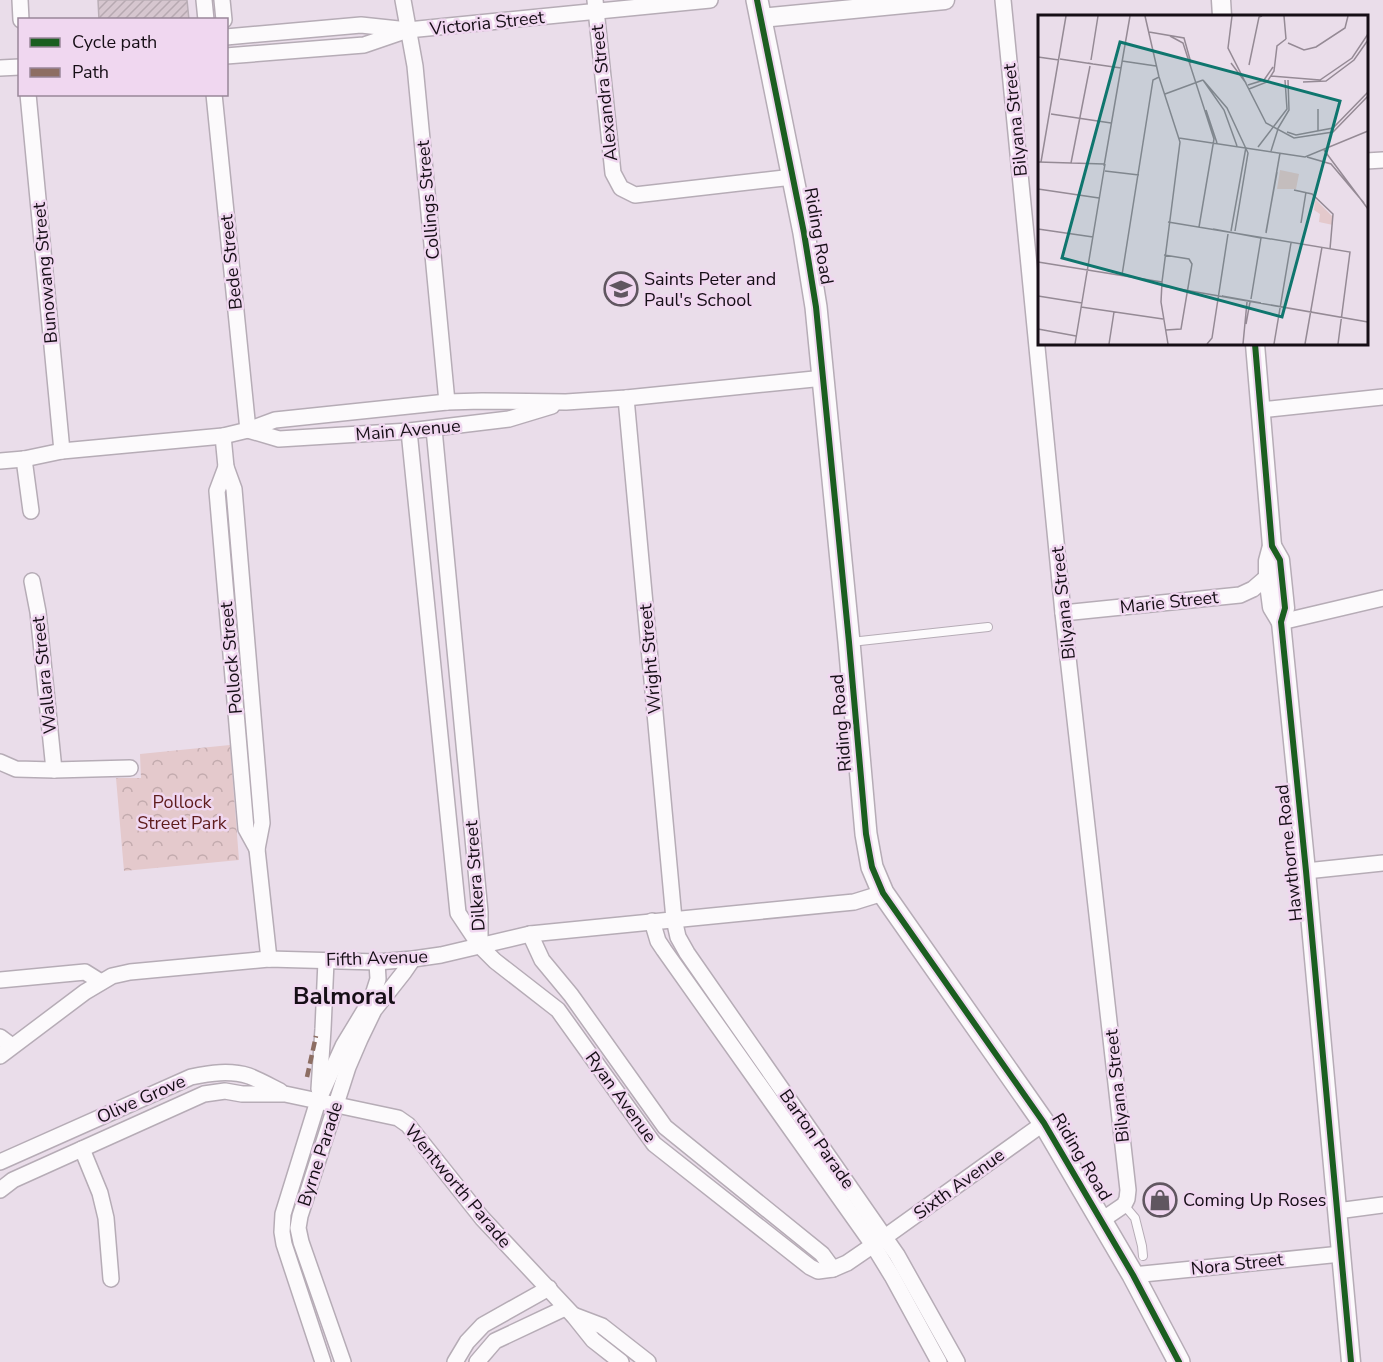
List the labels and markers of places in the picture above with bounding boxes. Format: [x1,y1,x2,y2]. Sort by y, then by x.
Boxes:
place label: Saints Peter and Paul's School [644,267,776,312]
school or university icon: Saints Peter and Paul's School [603,271,639,307]
shop icon: Coming Up Roses [1142,1182,1178,1218]
place label: Coming Up Roses [1183,1188,1326,1212]

